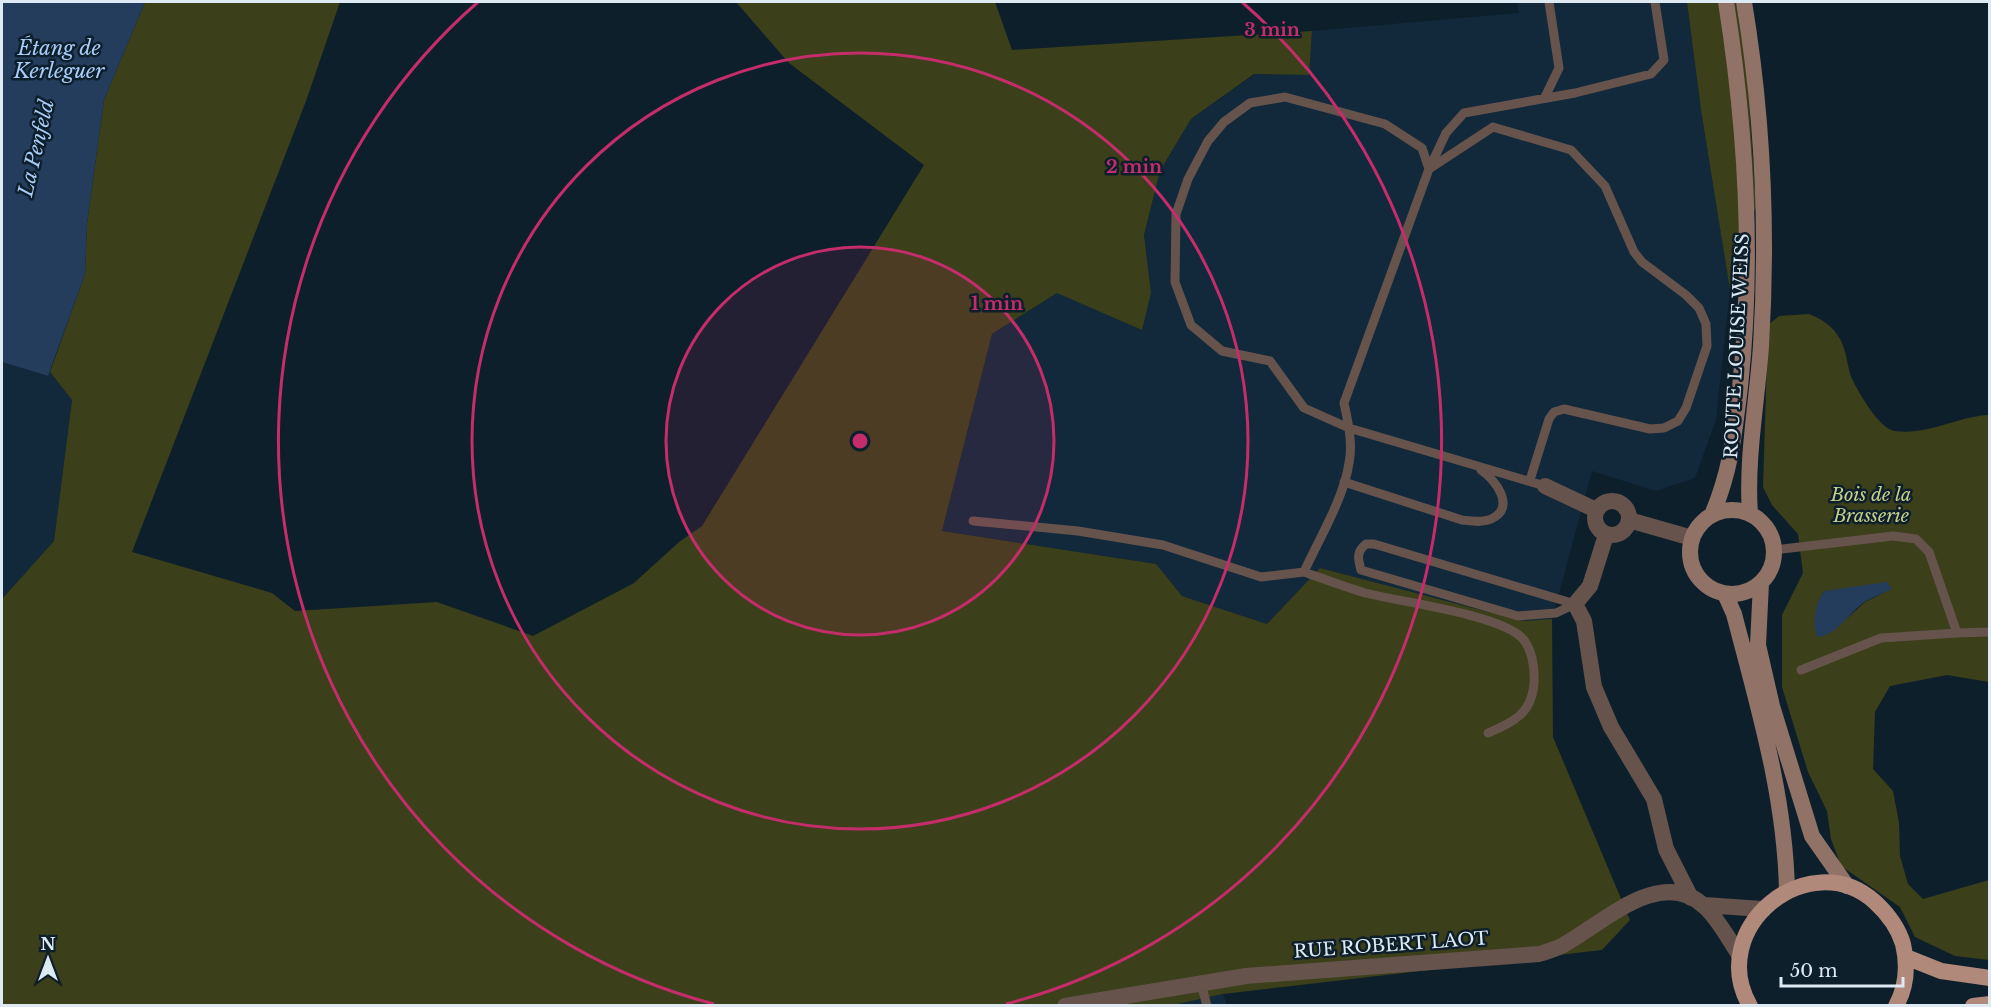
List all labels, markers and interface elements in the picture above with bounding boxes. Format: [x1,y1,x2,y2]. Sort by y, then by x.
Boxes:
text: 3 min [1244,19,1300,41]
water label: Étang de Kerleguer [13,35,105,83]
water label: La Penfeld [13,97,59,200]
text: 2 min [1106,156,1162,178]
street label: ROUTE LOUISE WEISS [1720,233,1754,459]
text: 1 min [971,293,1023,315]
centre of rings [850,431,870,451]
park label: Bois de la Brasserie [1830,484,1911,527]
street label: RUE ROBERT LAOT [1293,927,1490,963]
north arrow [18,929,78,989]
text: N [40,934,56,954]
scale bar [1781,950,1902,988]
text: 50 m [1790,960,1838,982]

